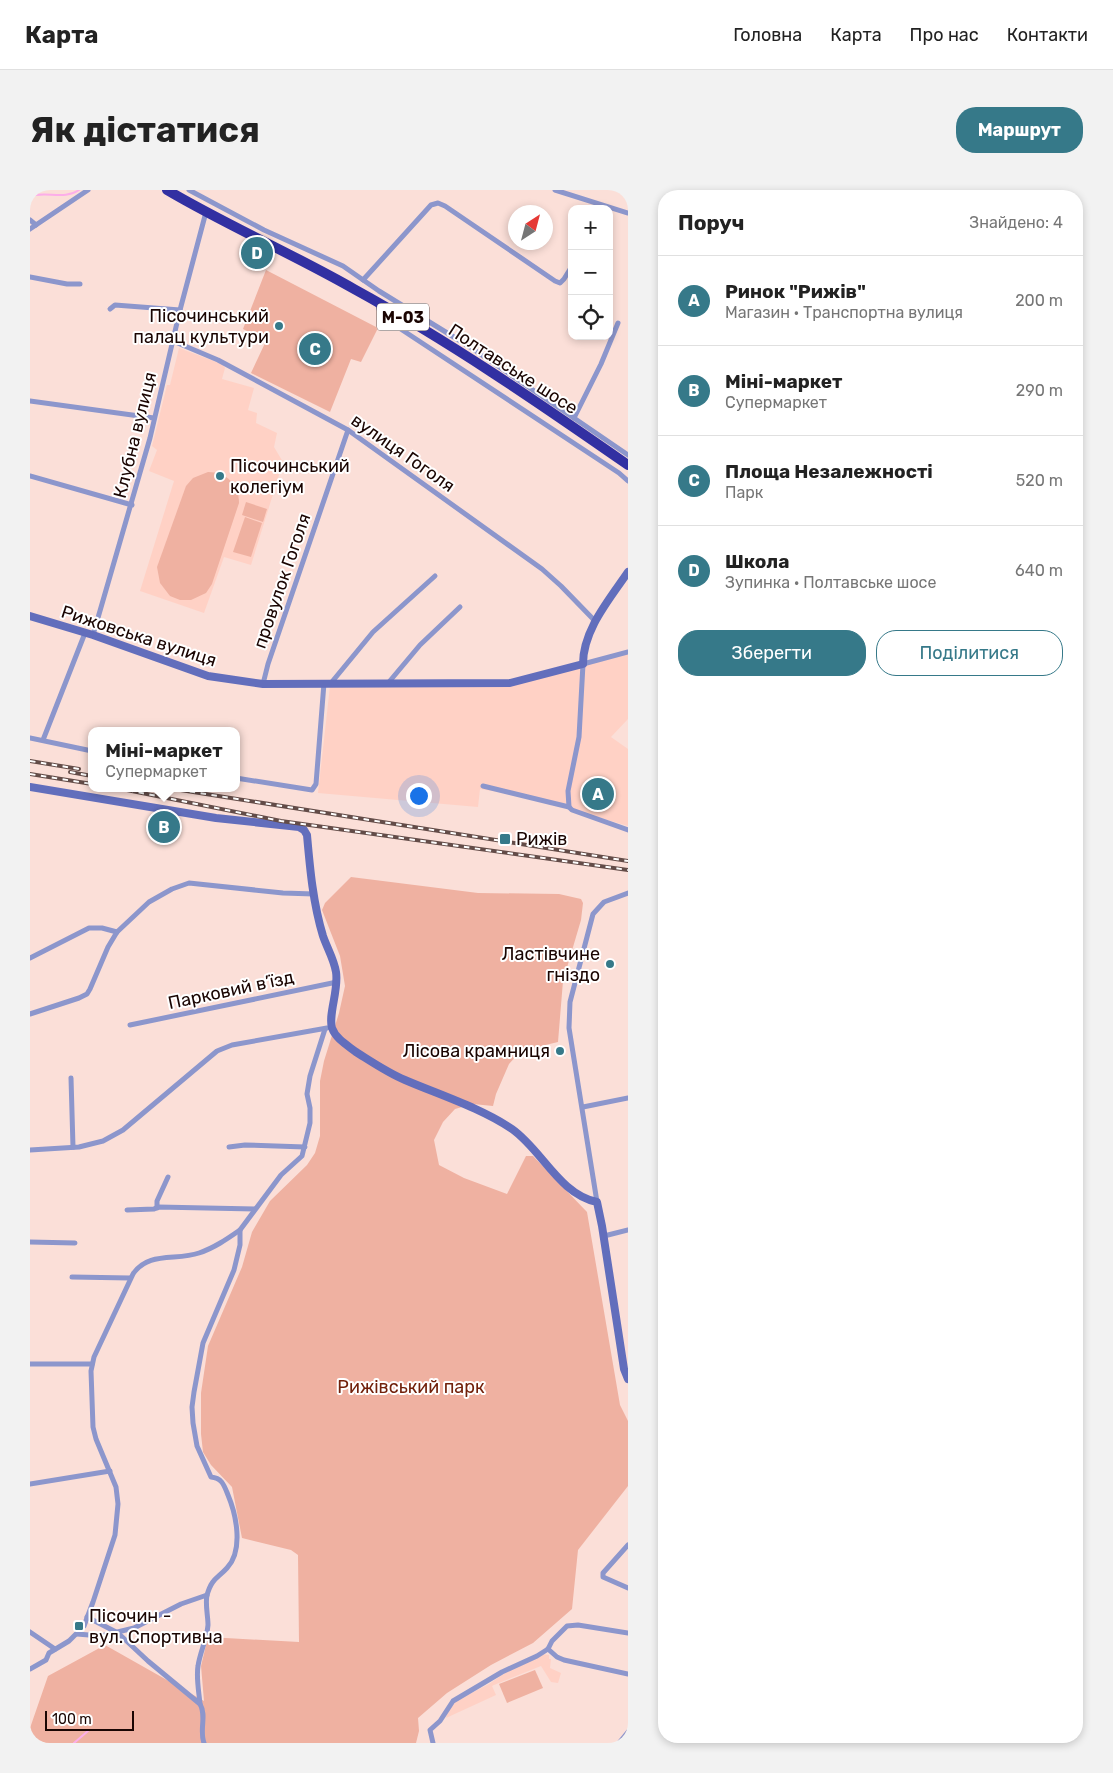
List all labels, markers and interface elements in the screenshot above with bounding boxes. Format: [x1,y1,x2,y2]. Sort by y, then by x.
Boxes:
text: Карта [25,21,98,49]
text: Головна [733,24,802,46]
text: Карта [830,24,882,46]
text: Про нас [910,24,979,46]
text: Контакти [1007,24,1088,46]
button: Маршрут [956,107,1083,153]
text: Як дістатися [30,109,260,151]
north arrow [508,205,553,250]
map controls [568,205,613,340]
button: + [568,205,613,250]
text: Поруч [678,210,744,235]
text: Знайдено: 4 [969,213,1063,232]
pin: D [241,234,273,272]
button: − [568,250,613,295]
text: Ринок "Рижів" [725,280,866,303]
text: A [688,291,700,310]
text: 200 m [1015,291,1063,310]
button: locate [568,295,613,340]
text: Магазин · Транспортна вулиця [725,303,963,322]
road number: М-03 [377,304,429,330]
place label: Пісочинський палац культури [133,305,269,348]
street label: Полтавське шосе [444,319,582,419]
marker: Пісочинський палац культури [273,320,285,332]
pin: C [299,330,331,368]
street label: Клубна вулиця [109,370,161,500]
text: Міні-маркет [725,370,843,393]
text: B [688,381,700,400]
text: 290 m [1016,381,1063,400]
text: Супермаркет [725,393,827,412]
street label: вулиця Гоголя [347,409,459,497]
place label: Пісочинський колегіум [230,455,350,498]
text: Площа Незалежності [725,460,933,483]
marker: Пісочинський колегіум [214,470,226,482]
text: C [688,471,700,490]
text: 520 m [1016,471,1063,490]
text: Парк [725,483,763,502]
street label: провулок Гоголя [249,511,315,651]
text: Школа [725,550,789,573]
text: D [688,561,700,580]
text: 640 m [1015,561,1063,580]
text: Зупинка · Полтавське шосе [725,573,936,592]
street label: Рижовська вулиця [59,601,219,671]
button: Зберегти [678,630,866,676]
button: Поділитися [876,630,1063,676]
popup [88,727,240,792]
text: Міні-маркет [105,739,223,762]
text: Супермаркет [105,762,207,781]
pin: A [582,775,614,813]
your location [406,783,432,809]
pin: B [148,808,180,846]
place label: Рижів [516,828,567,850]
marker: Рижів [498,832,512,846]
place label: Ластівчине гніздо [502,943,600,986]
marker: Ластівчине гніздо [604,958,616,970]
street label: Парковий в’їзд [166,966,296,1014]
place label: Лісова крамниця [403,1040,550,1062]
marker: Лісова крамниця [554,1045,566,1057]
park label: Рижівський парк [337,1376,485,1398]
place label: Пісочин - вул. Спортивна [89,1605,223,1648]
marker: Пісочин - вул. Спортивна [73,1620,85,1632]
scale bar [45,1708,134,1731]
text: 100 m [52,1711,92,1728]

